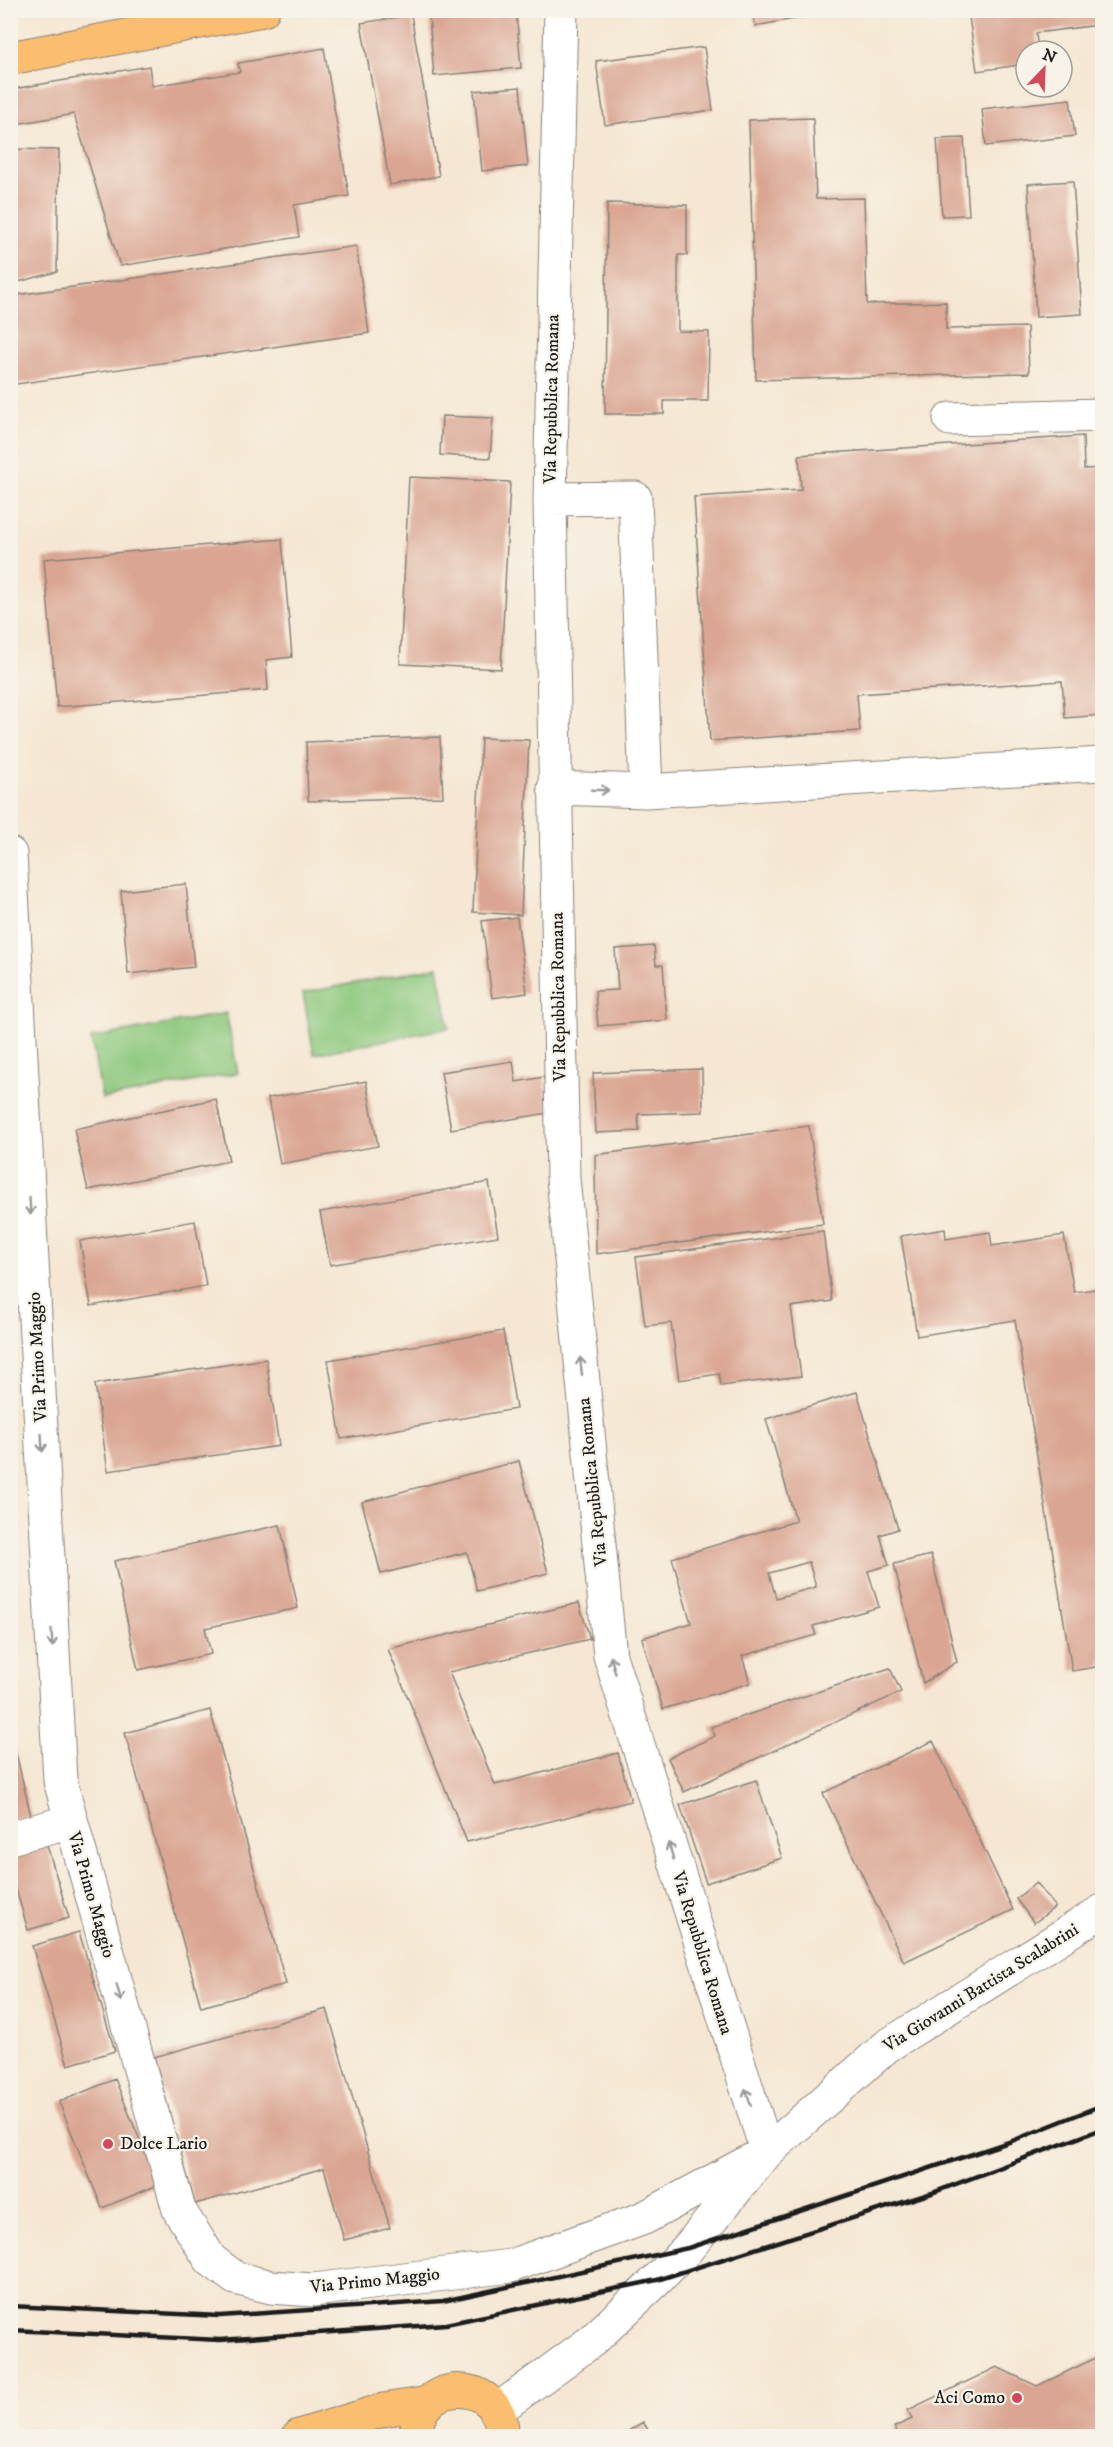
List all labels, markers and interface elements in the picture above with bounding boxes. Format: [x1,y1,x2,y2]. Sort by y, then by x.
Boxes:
north arrow [1014,39,1074,99]
text: N [1040,44,1059,68]
street label: Via Repubblica Romana [540,314,564,485]
one-way arrow [590,784,610,795]
street label: Via Repubblica Romana [547,912,571,1083]
one-way arrow [25,1196,36,1216]
street label: Via Primo Maggio [24,1291,52,1424]
one-way arrow [575,1357,586,1377]
street label: Via Repubblica Romana [573,1396,613,1568]
one-way arrow [37,1432,48,1452]
one-way arrow [47,1627,58,1647]
one-way arrow [607,1656,618,1675]
street label: Via Primo Maggio [62,1828,120,1961]
one-way arrow [664,1842,675,1861]
street label: Via Repubblica Romana [666,1868,737,2038]
street label: Via Giovanni Battista Scalabrini [878,1919,1083,2058]
one-way arrow [113,1983,125,2002]
one-way arrow [742,2088,753,2107]
place label: Dolce Lario [120,2133,207,2155]
marker: Dolce Lario [101,2137,115,2151]
street label: Via Primo Maggio [308,2263,441,2299]
place label: Aci Como [934,2387,1005,2409]
marker: Aci Como [1010,2391,1024,2405]

